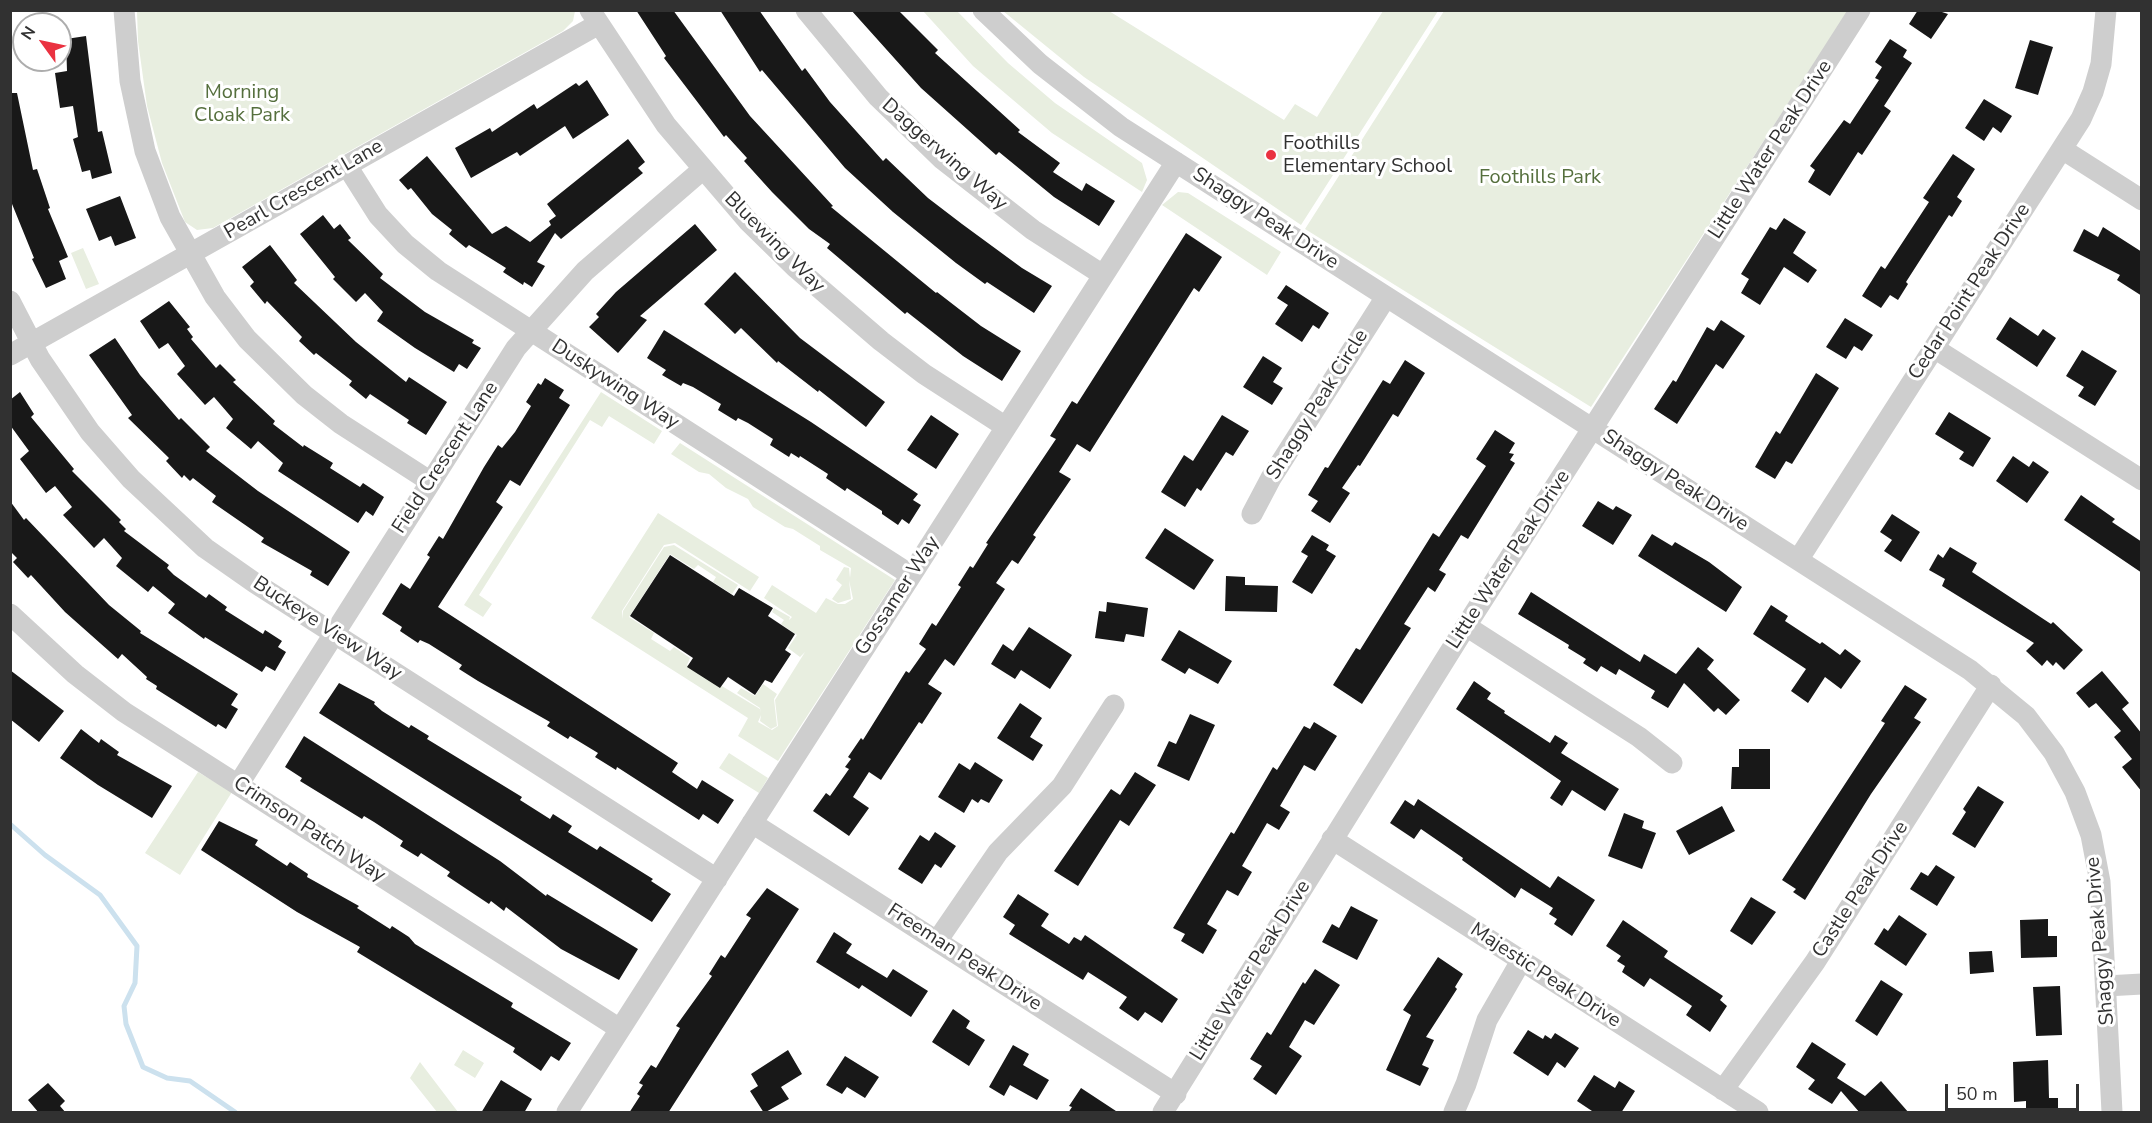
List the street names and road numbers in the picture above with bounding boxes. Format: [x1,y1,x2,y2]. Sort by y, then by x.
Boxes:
street label: Little Water Peak Drive [1704,56,1838,244]
street label: Daggerwing Way [876,94,1012,216]
street label: Pearl Crescent Lane [220,135,388,245]
street label: Shaggy Peak Drive [1188,163,1342,275]
street label: Bluewing Way [719,188,829,298]
street label: Cedar Point Peak Drive [1904,199,2036,385]
street label: Shaggy Peak Circle [1262,325,1374,485]
street label: Duskywing Way [547,335,683,435]
street label: Field Crescent Lane [388,378,504,538]
street label: Shaggy Peak Drive [1598,425,1752,537]
street label: Little Water Peak Drive [1442,466,1576,654]
street label: Gossamer Way [851,532,945,660]
street label: Buckeye View Way [248,572,406,686]
street label: Crimson Patch Way [228,772,390,888]
street label: Castle Peak Drive [1808,817,1914,963]
street label: Shaggy Peak Drive [2082,856,2120,1026]
street label: Little Water Peak Drive [1186,876,1316,1066]
street label: Freeman Peak Drive [882,899,1046,1017]
street label: Majestic Peak Drive [1465,918,1625,1034]

